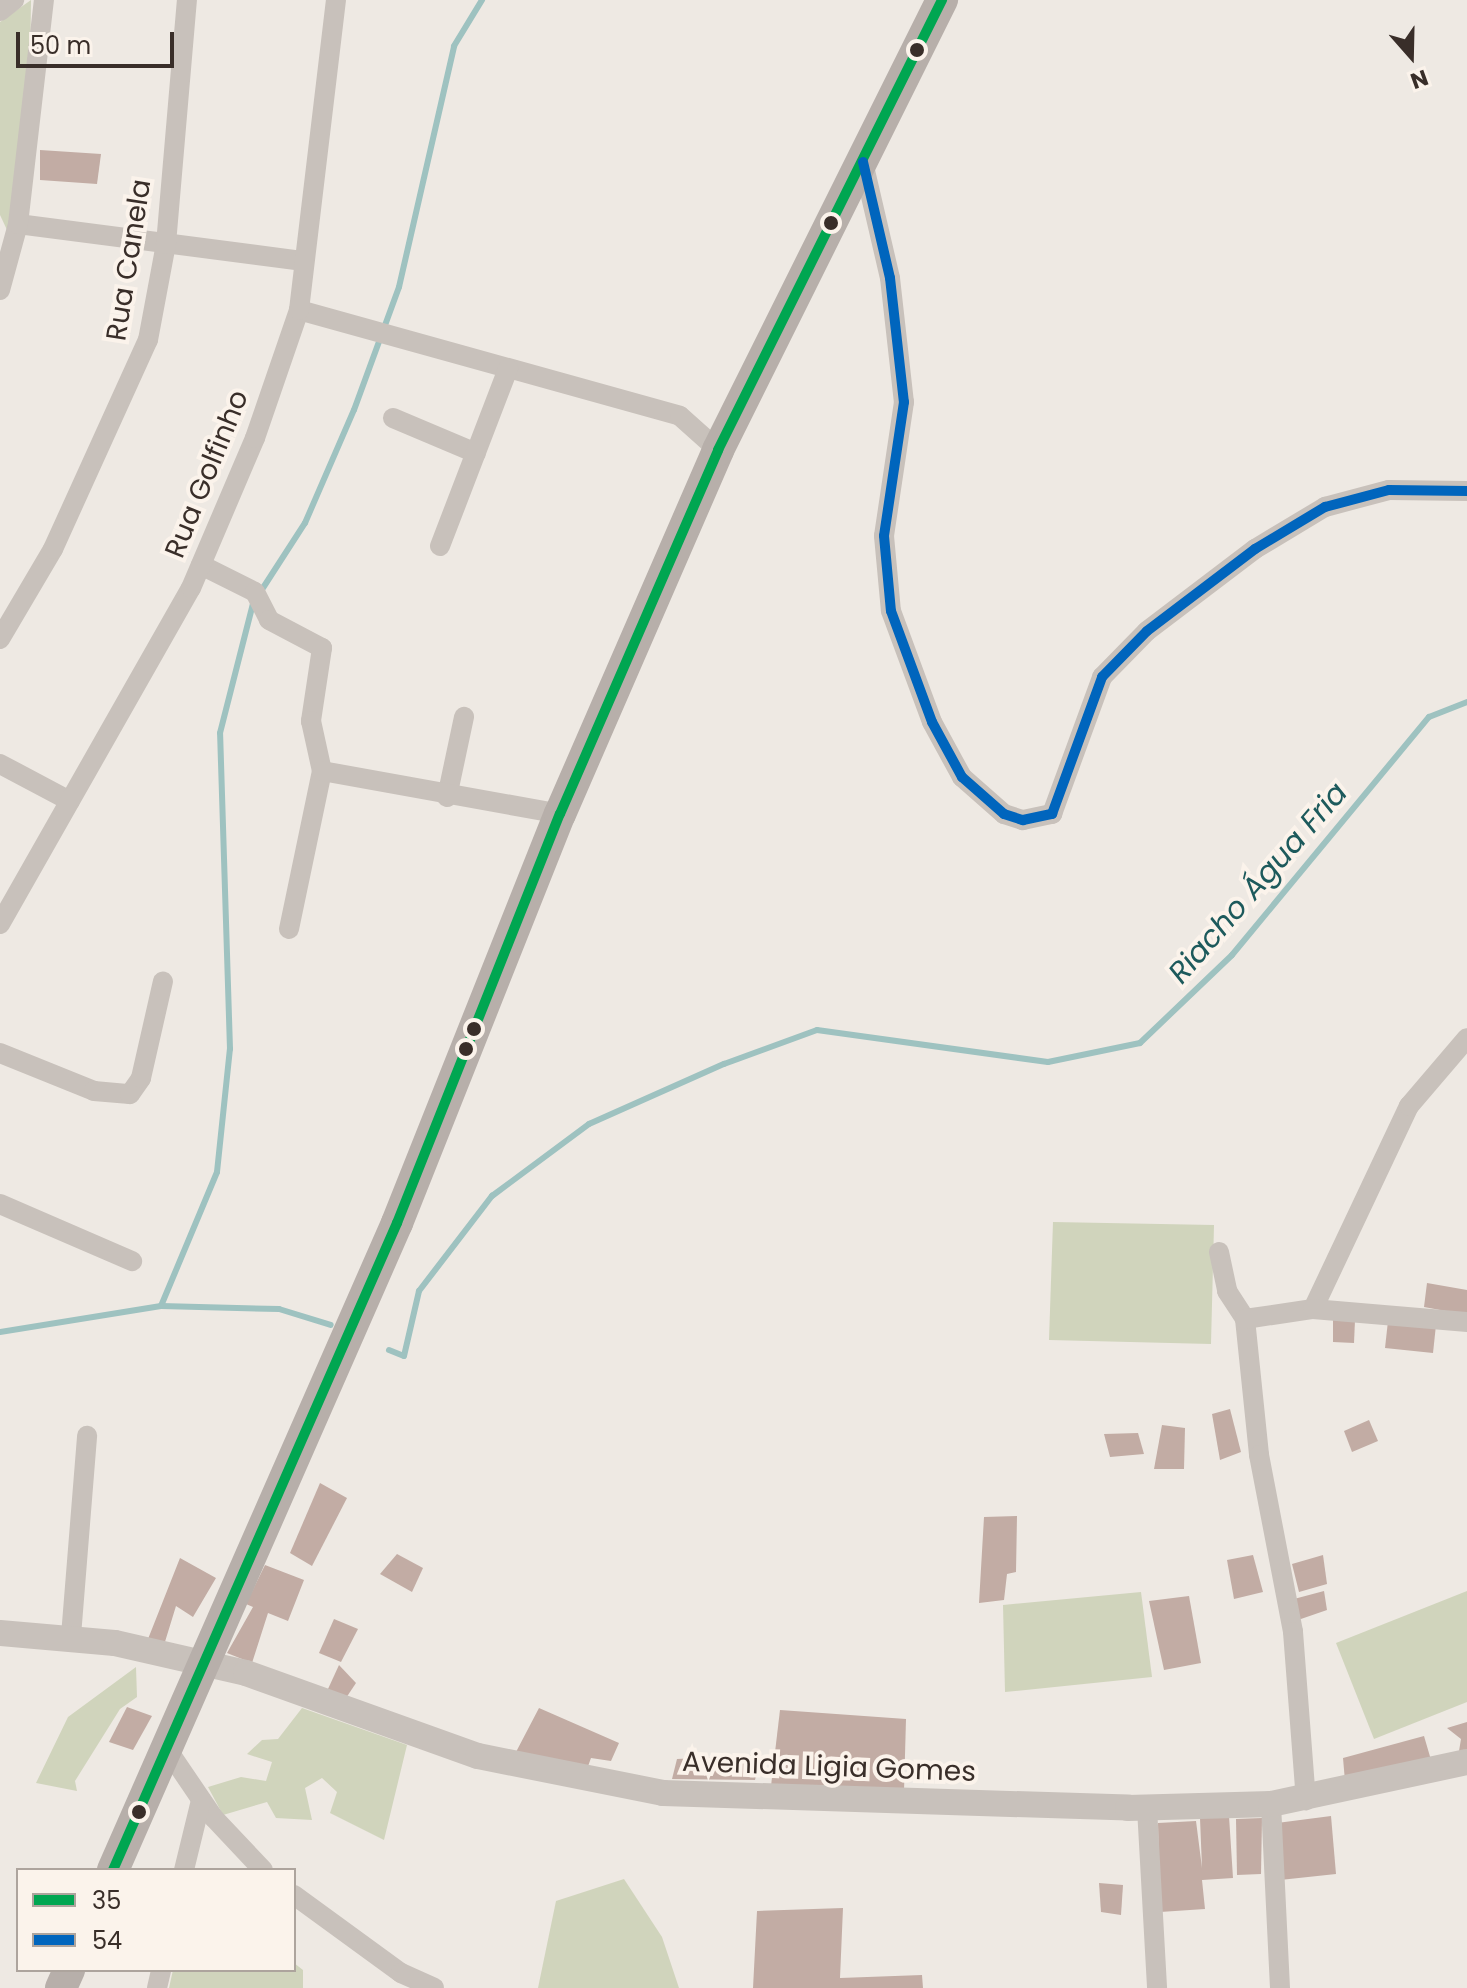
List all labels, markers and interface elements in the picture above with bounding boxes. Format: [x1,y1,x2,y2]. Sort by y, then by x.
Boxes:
scale bar [20,16,178,66]
north arrow [1371,16,1451,96]
text: 50 m [30,29,91,62]
unlabelled marker [909,42,925,58]
text: N [1406,62,1432,96]
street label: Rua Canela [100,177,158,343]
unlabelled marker [823,215,839,231]
street label: Rua Golfinho [158,385,256,563]
water label: Riacho Água Fria [1161,775,1355,991]
unlabelled marker [466,1021,482,1037]
unlabelled marker [458,1041,474,1057]
street label: Avenida Ligia Gomes [682,1745,976,1789]
unlabelled marker [131,1804,147,1820]
legend [16,1868,296,1972]
text: 35 [92,1884,121,1917]
text: 54 [92,1924,122,1957]

